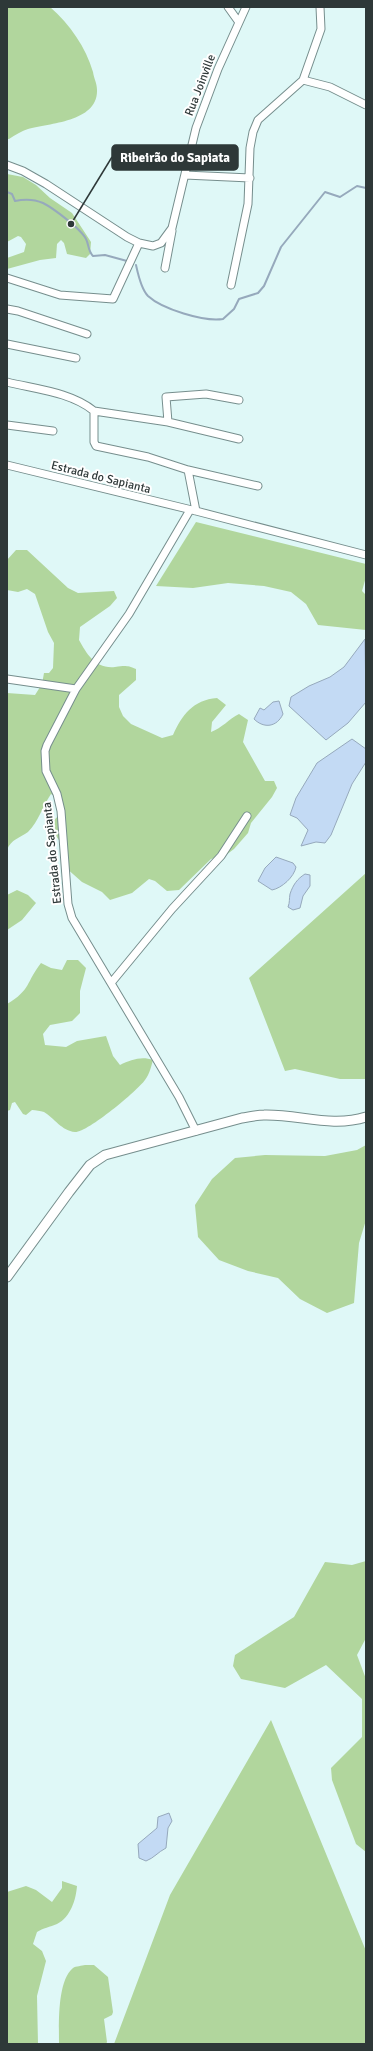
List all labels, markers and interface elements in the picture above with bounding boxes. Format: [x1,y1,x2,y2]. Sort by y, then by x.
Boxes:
street label: Rua Joinville [182,52,219,118]
callout: Ribeirão do Sapiata [112,145,238,170]
text: Ribeirão do Sapiata [120,150,230,166]
street label: Estrada do Sapianta [49,458,152,497]
street label: Estrada do Sapianta [40,801,65,905]

